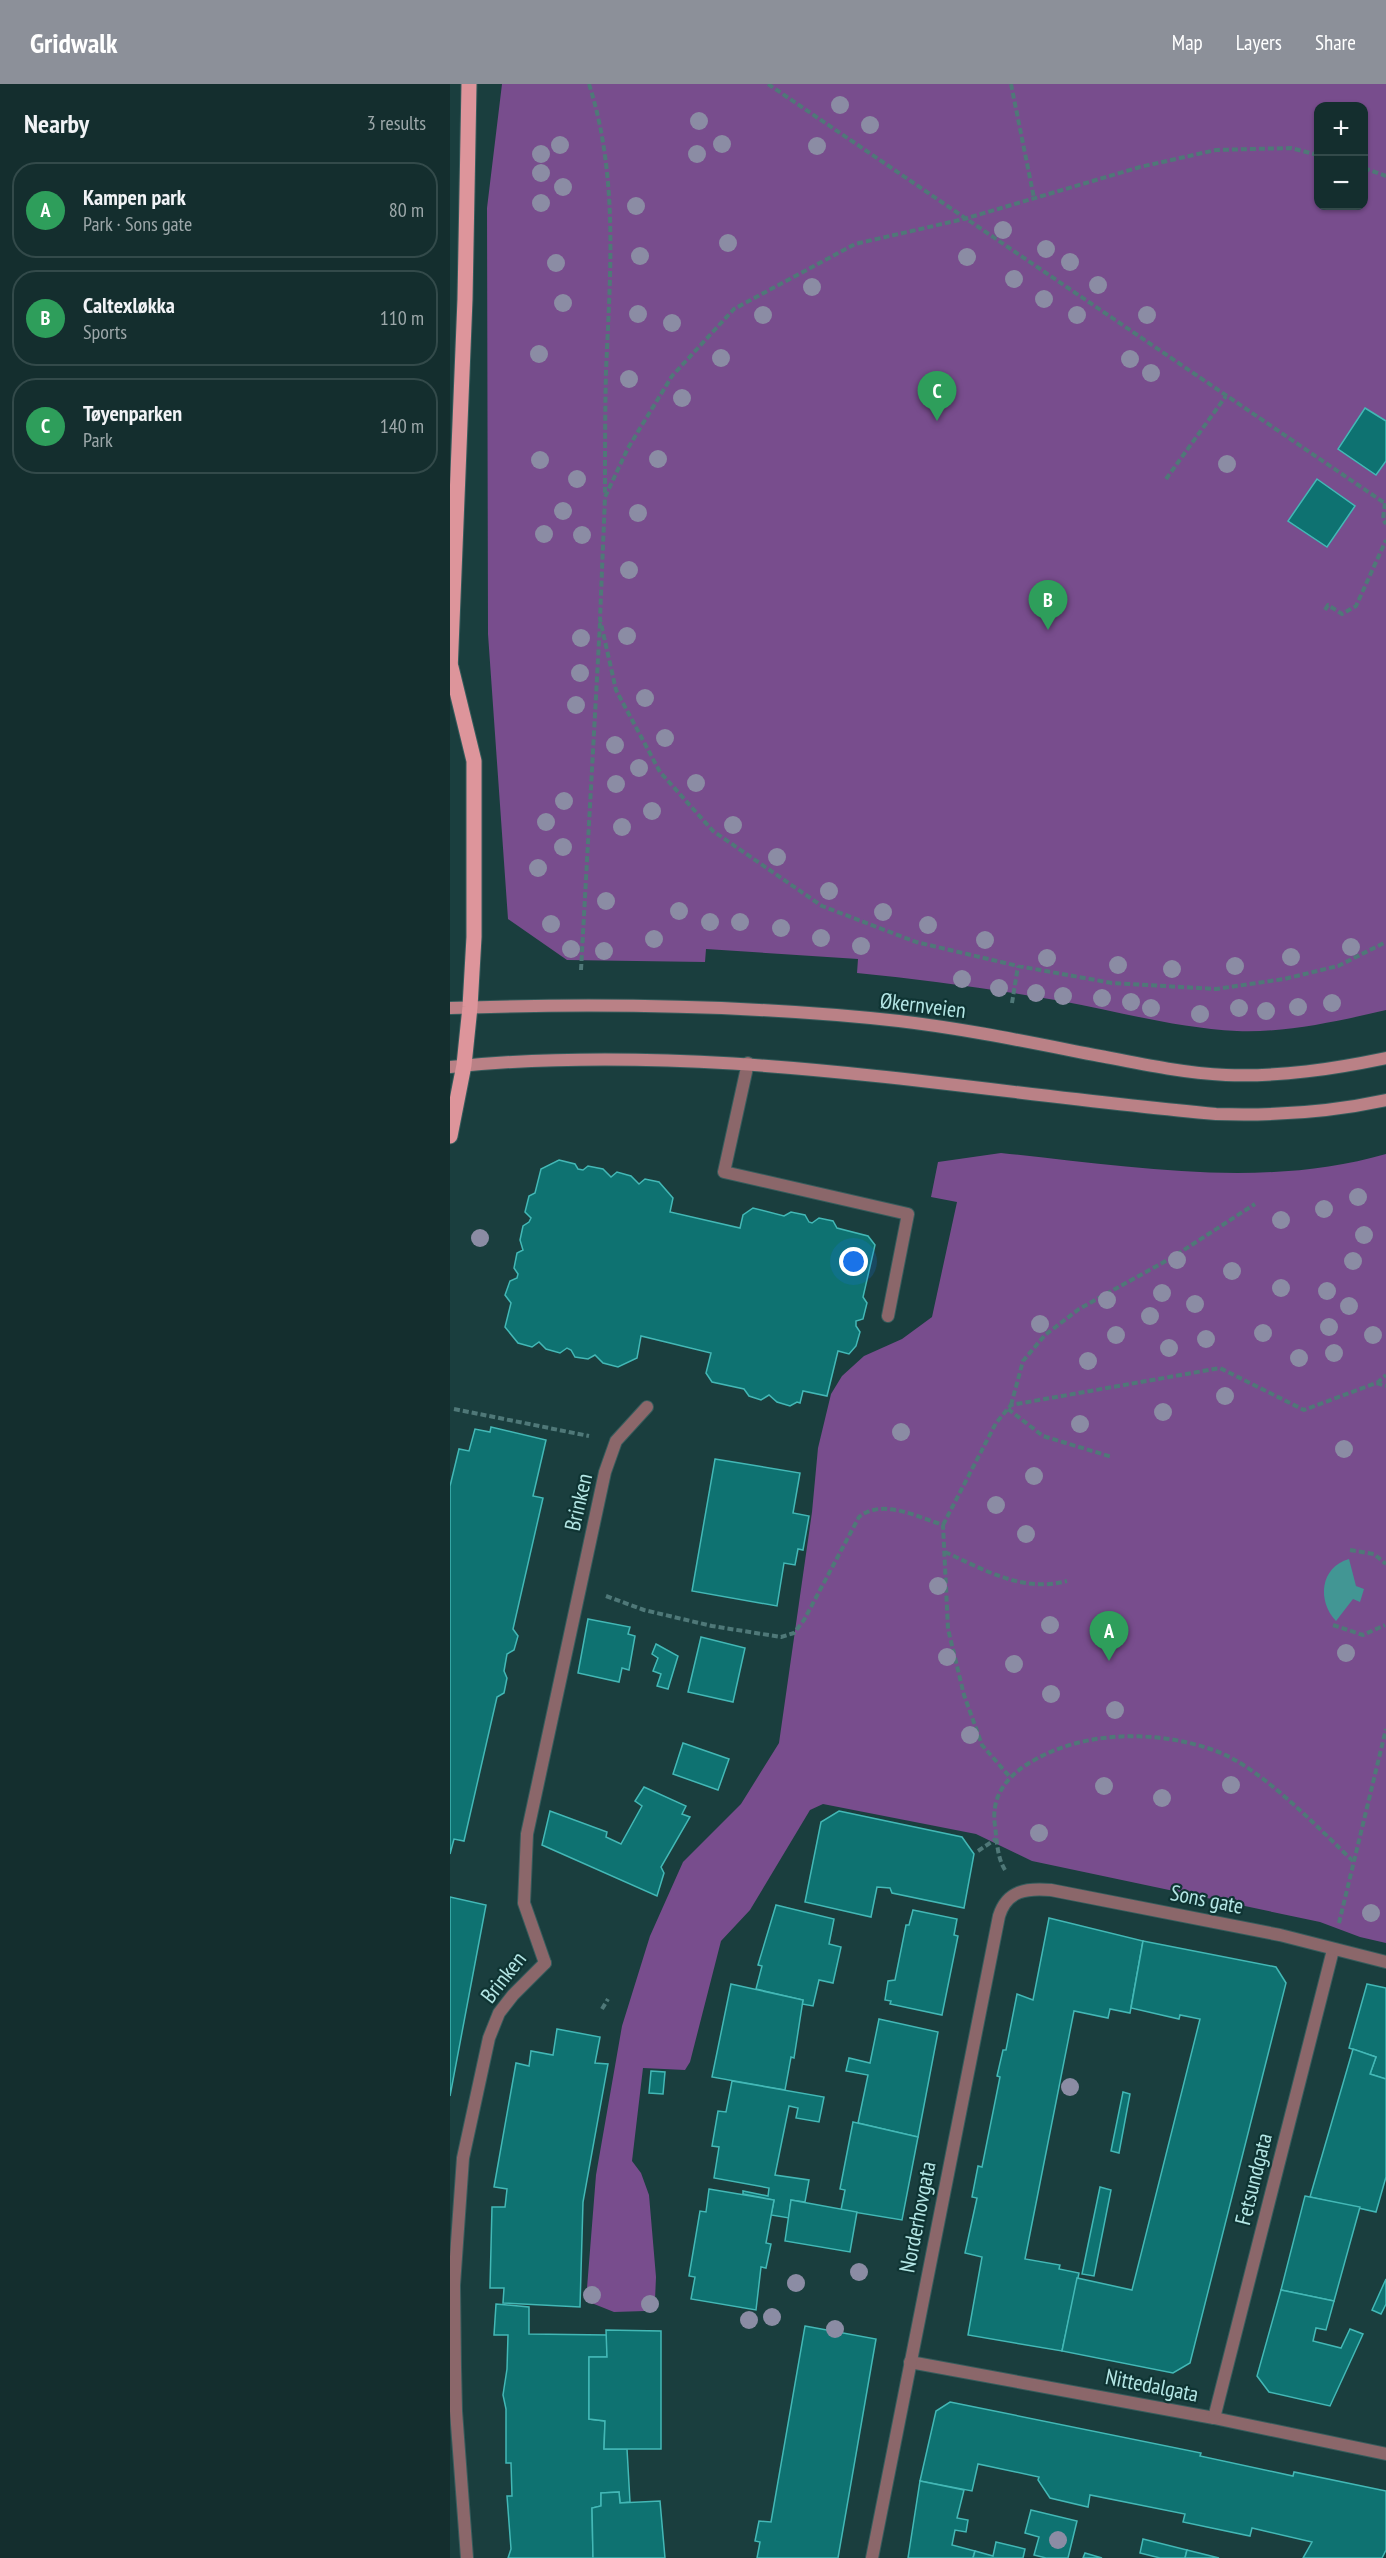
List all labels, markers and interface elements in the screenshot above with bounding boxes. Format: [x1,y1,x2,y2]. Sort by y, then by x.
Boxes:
text: Gridwalk [30,24,118,61]
text: Map [1172,29,1203,56]
text: Layers [1236,29,1282,56]
text: Share [1315,29,1356,56]
map controls [1314,102,1368,210]
button: + [1314,102,1368,156]
text: Nearby [24,107,89,140]
text: 3 results [367,110,426,136]
button: − [1314,156,1368,210]
text: Kampen park [83,183,186,211]
text: A [40,197,51,223]
text: 80 m [389,197,424,223]
text: Park · Sons gate [83,211,192,237]
text: Caltexløkka [83,291,175,319]
text: B [41,305,50,331]
text: 110 m [380,305,424,331]
text: Sports [83,319,127,345]
pin: C [918,372,956,421]
text: Tøyenparken [83,399,182,427]
text: C [41,413,50,439]
text: 140 m [380,413,424,439]
text: Park [83,427,113,453]
pin: B [1028,580,1068,630]
street label: Økernveien [878,986,968,1024]
your location [839,1247,868,1276]
street label: Brinken [558,1471,598,1533]
pin: A [1090,1612,1128,1661]
street label: Sons gate [1168,1878,1246,1920]
street label: Brinken [474,1946,532,2008]
street label: Fetsundgata [1228,2130,1278,2228]
street label: Norderhovgata [893,2159,941,2275]
street label: Nittedalgata [1103,2362,1201,2408]

